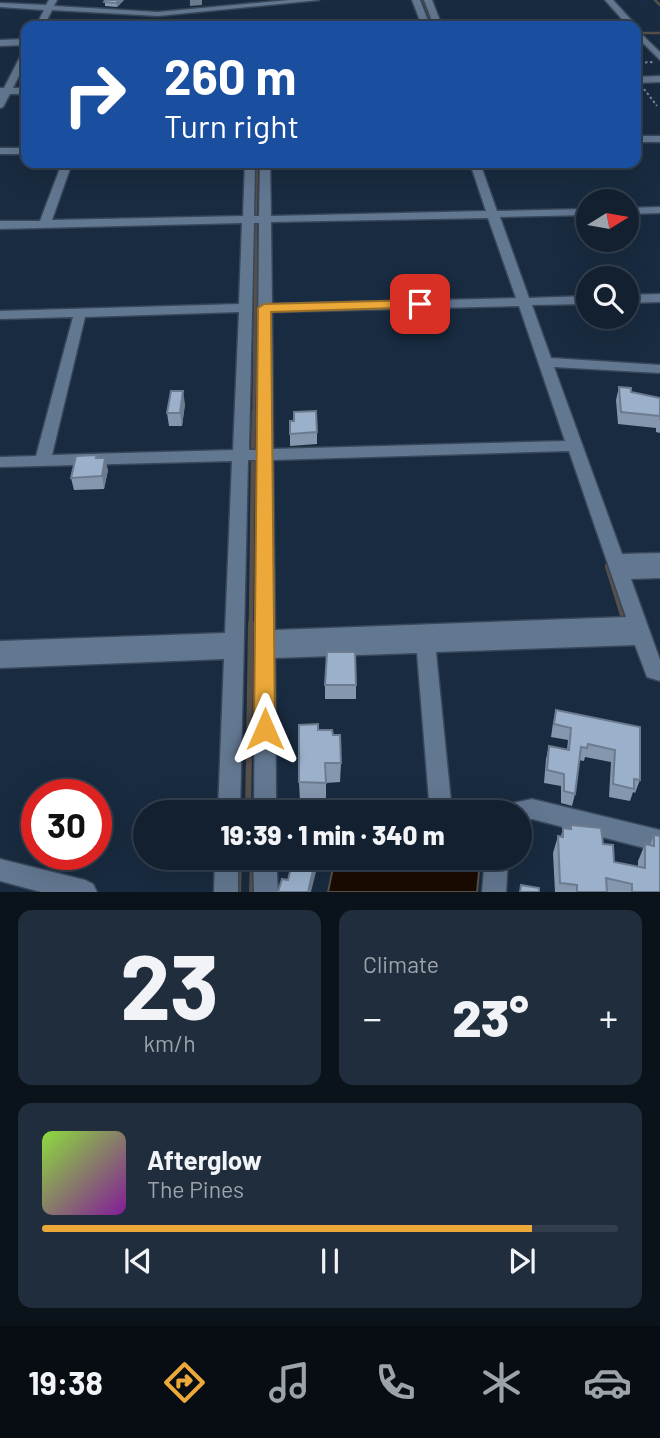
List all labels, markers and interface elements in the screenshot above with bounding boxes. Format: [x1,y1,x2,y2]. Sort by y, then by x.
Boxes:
text: 260 m [164,46,296,105]
icon: right [49,49,140,140]
text: Turn right [164,106,299,144]
north arrow [576,189,639,252]
map controls [576,189,639,329]
button: search [576,266,639,329]
pin [390,274,450,334]
icon: arrive [401,285,439,323]
position arrow [228,692,302,766]
speed limit sign: 30 [21,779,112,870]
text: 19:39 · 1 min · 340 m [221,819,444,850]
text: 23 [120,929,219,1038]
text: Climate [363,950,439,978]
text: 23° [452,985,529,1047]
text: − [363,994,382,1040]
text: + [599,994,618,1040]
text: km/h [143,1029,196,1057]
text: Afterglow [147,1144,262,1175]
text: The Pines [147,1175,244,1203]
icon: previous [119,1242,157,1280]
icon: pause [311,1242,349,1280]
icon: next [503,1242,541,1280]
icon: directions [160,1358,209,1407]
icon: music [265,1358,314,1407]
icon: phone [371,1358,420,1407]
icon: climate [477,1358,526,1407]
icon: car [583,1358,632,1407]
text: 19:38 [28,1363,103,1401]

